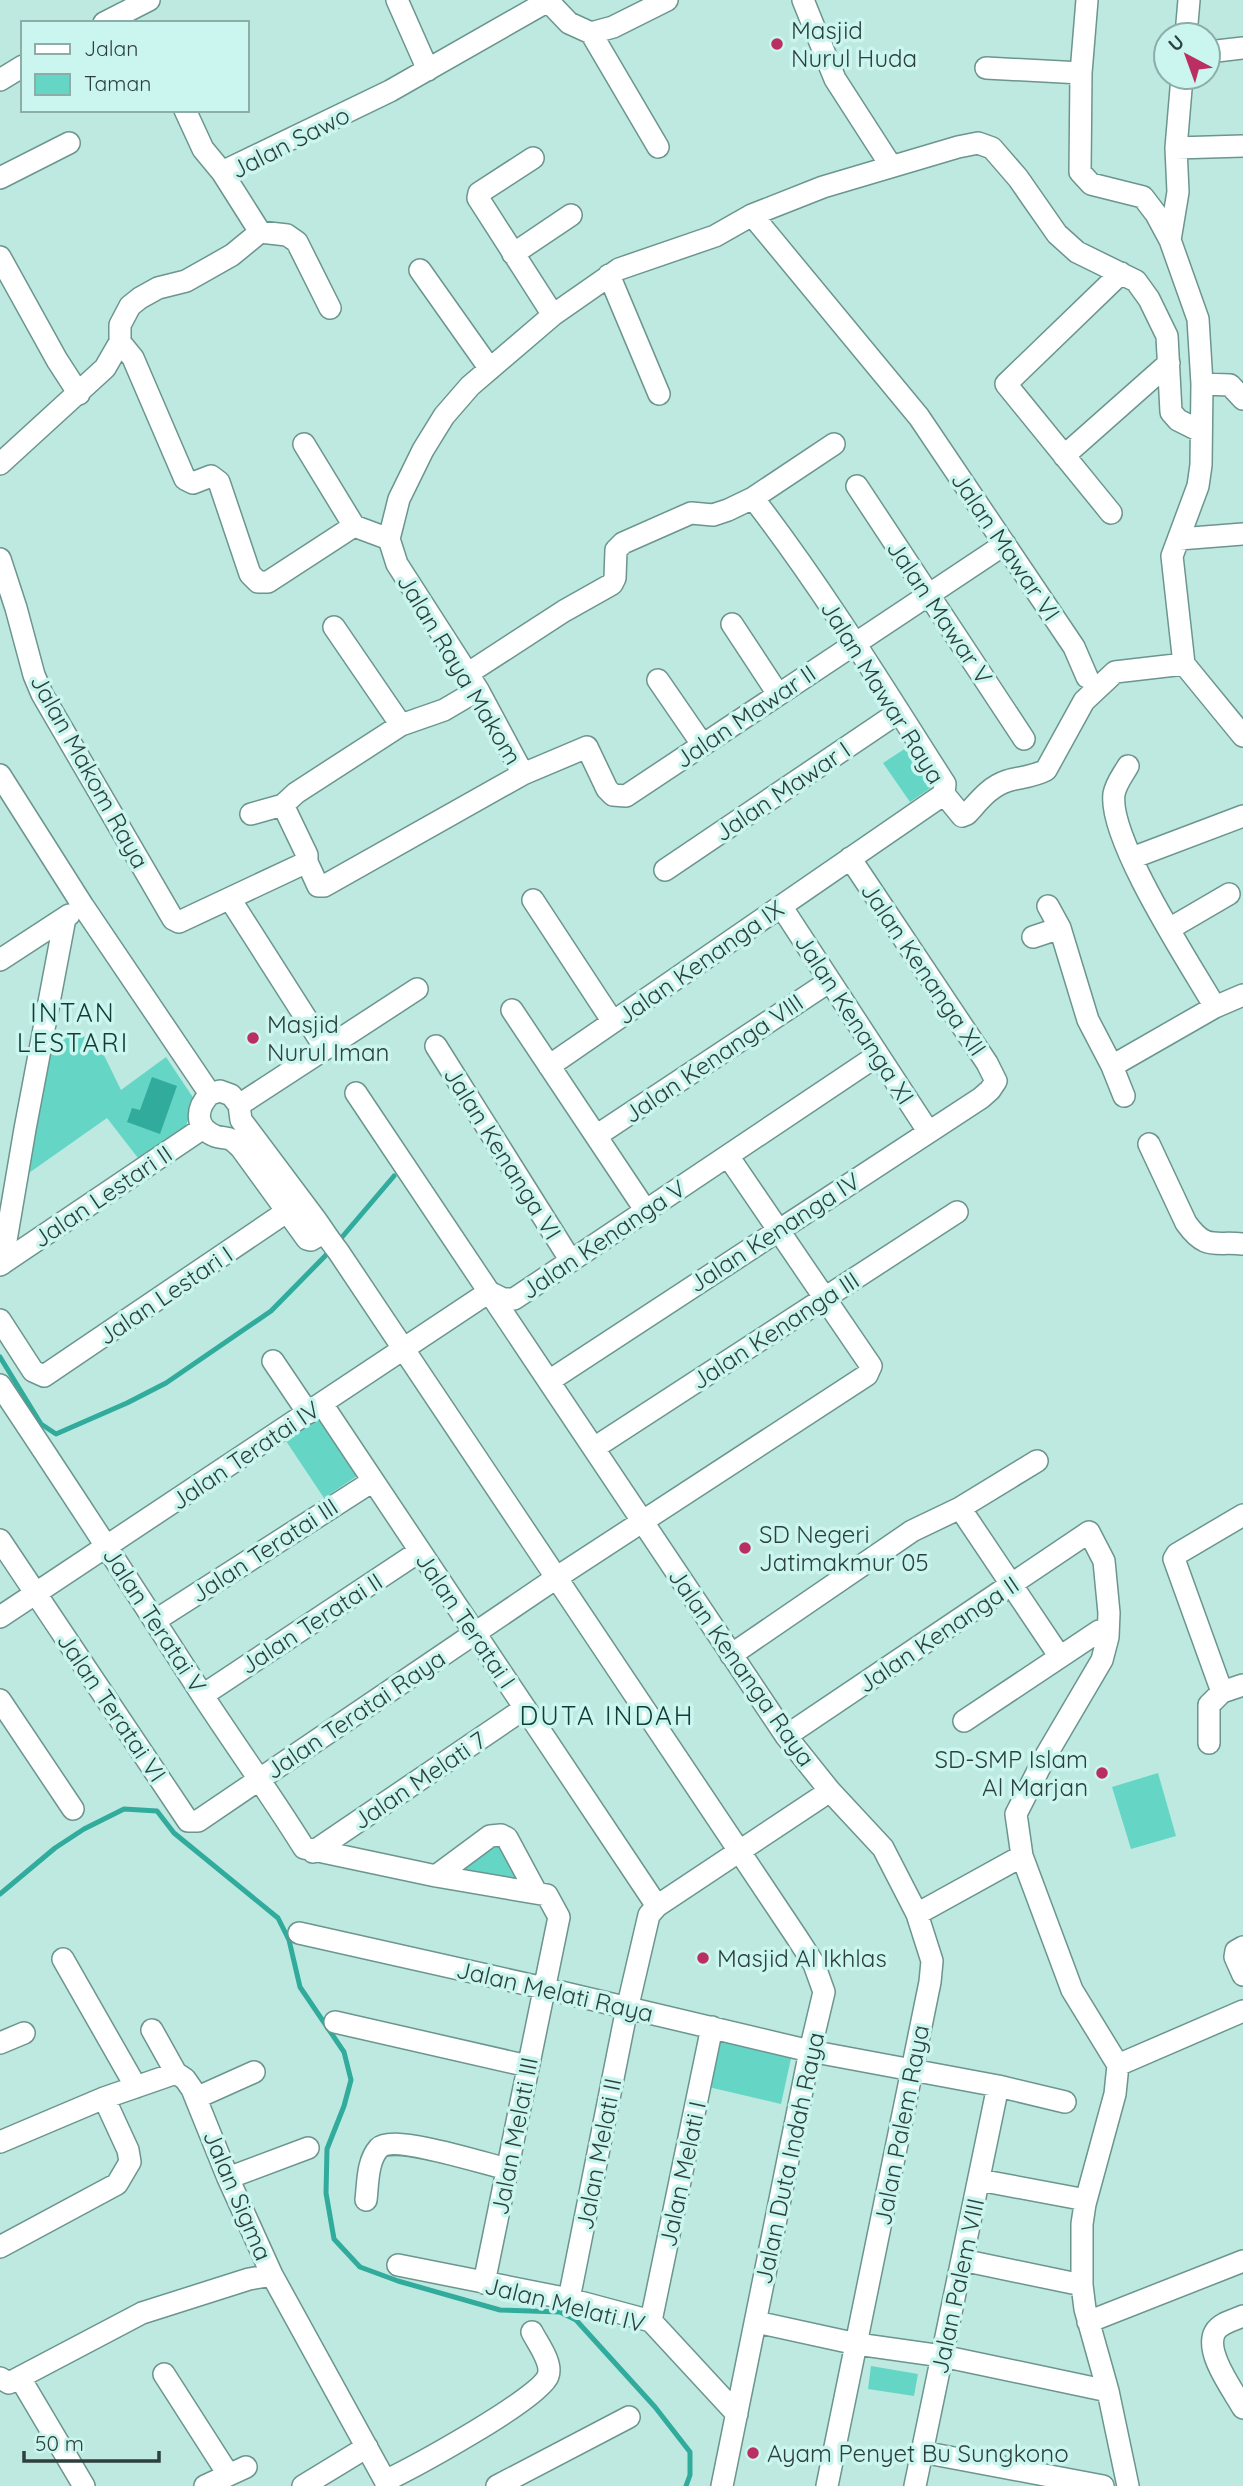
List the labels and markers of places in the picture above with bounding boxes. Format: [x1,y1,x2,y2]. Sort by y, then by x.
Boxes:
place label: Masjid Nurul Huda [791,15,917,73]
marker: Masjid Nurul Huda [769,36,785,52]
place label: Masjid Nurul Iman [267,1009,389,1067]
marker: Masjid Nurul Iman [245,1030,261,1046]
place label: SD Negeri Jatimakmur 05 [759,1519,929,1577]
marker: SD Negeri Jatimakmur 05 [737,1540,753,1556]
place label: SD-SMP Islam Al Marjan [934,1744,1088,1802]
marker: SD-SMP Islam Al Marjan [1094,1765,1110,1781]
place label: Masjid Al Ikhlas [717,1943,887,1973]
marker: Masjid Al Ikhlas [695,1950,711,1966]
place label: Ayam Penyet Bu Sungkono [767,2438,1069,2468]
marker: Ayam Penyet Bu Sungkono [745,2445,761,2461]

